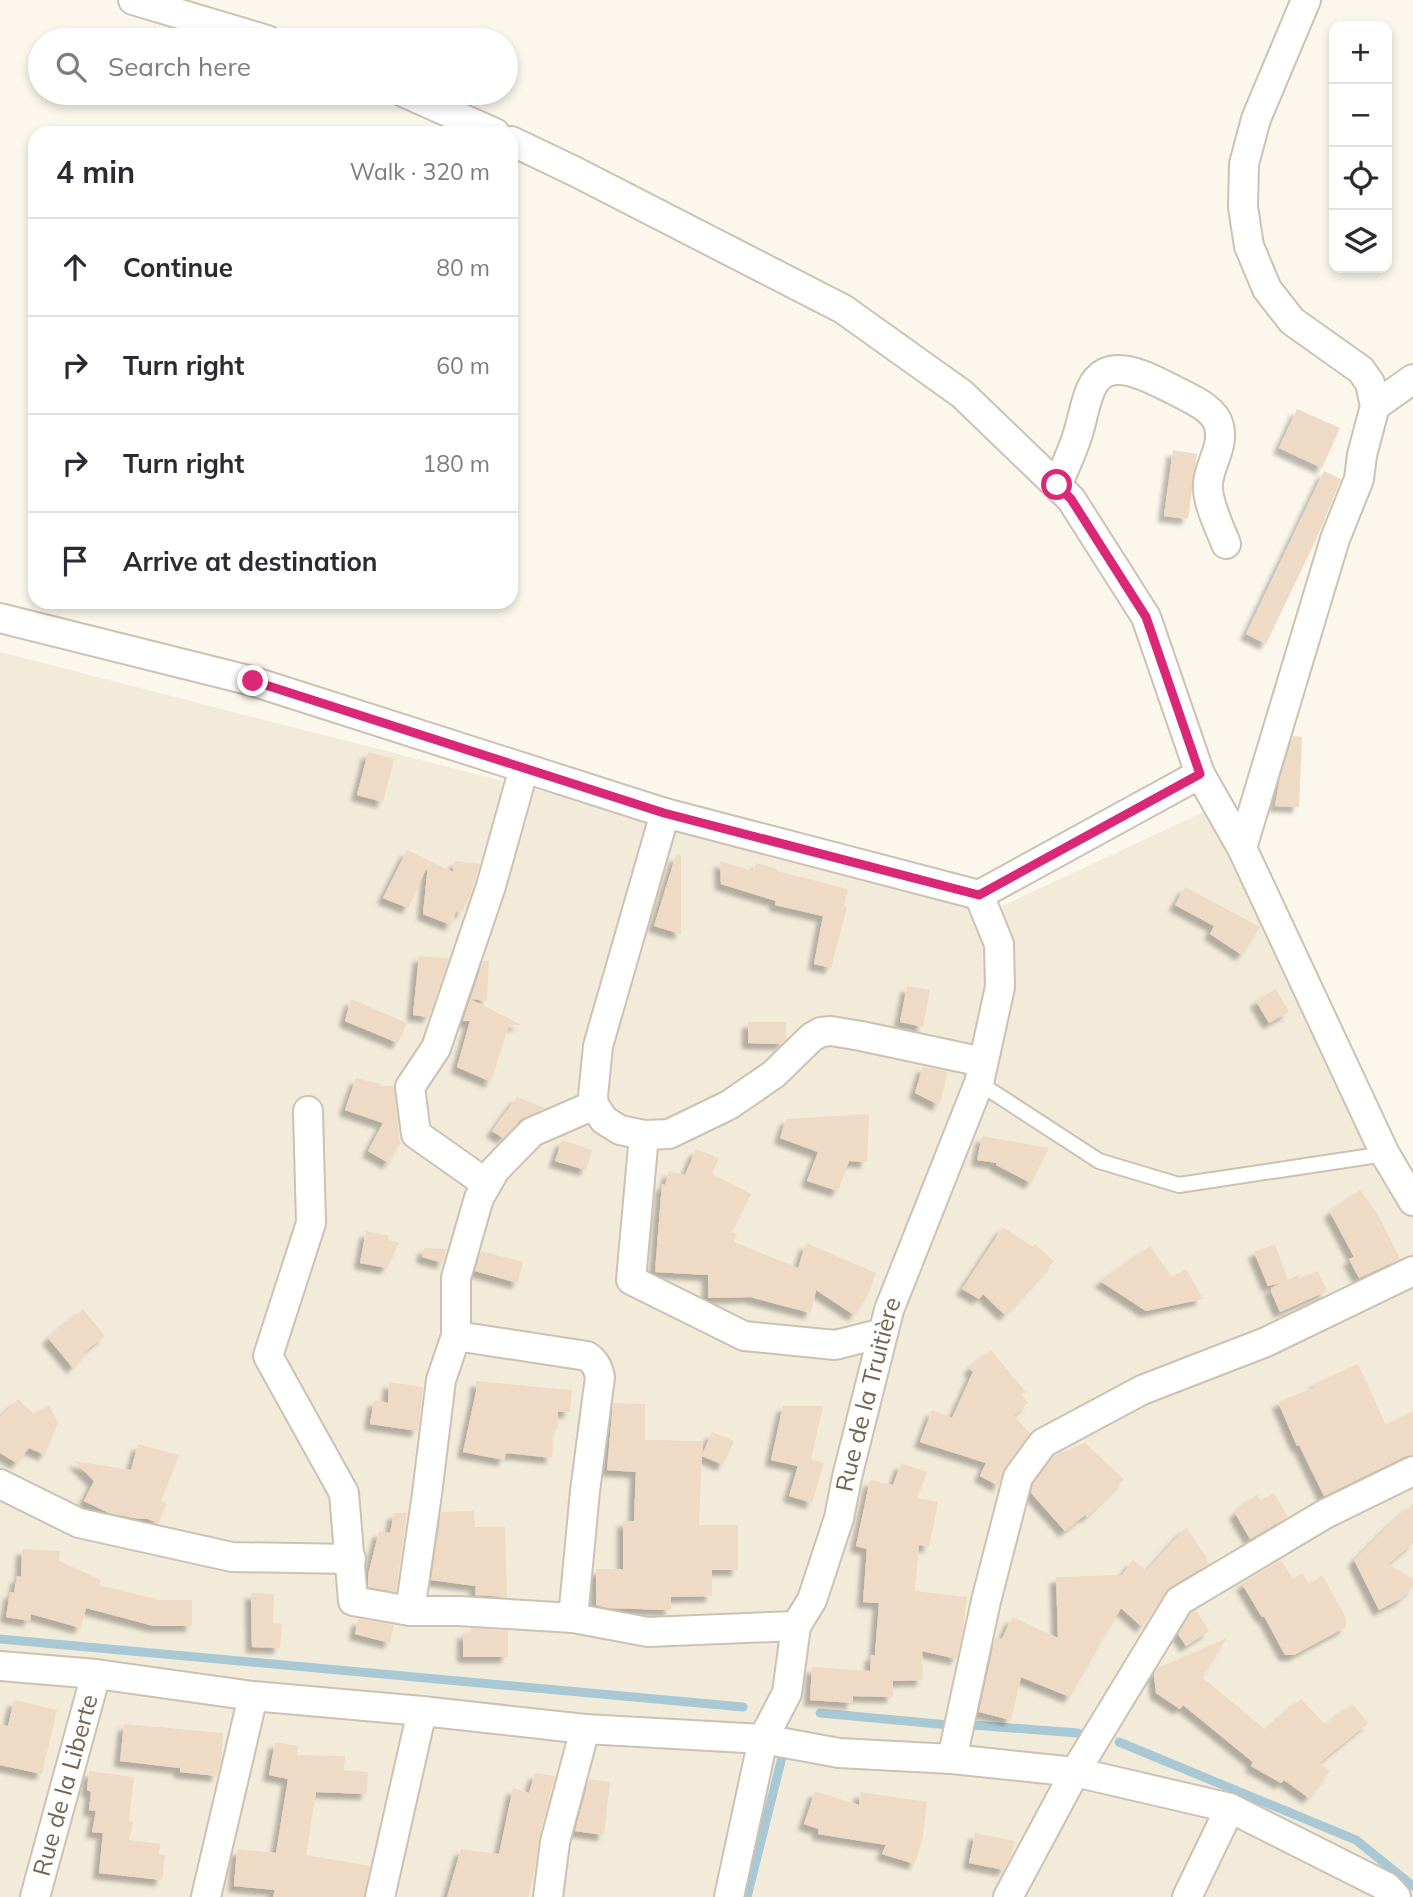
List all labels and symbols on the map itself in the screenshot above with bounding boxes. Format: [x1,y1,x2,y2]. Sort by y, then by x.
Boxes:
route start [1041,469,1072,500]
route end [237,665,268,696]
street label: Rue de la Truitière [829,1292,907,1494]
street label: Rue de la Liberte [26,1691,104,1879]

